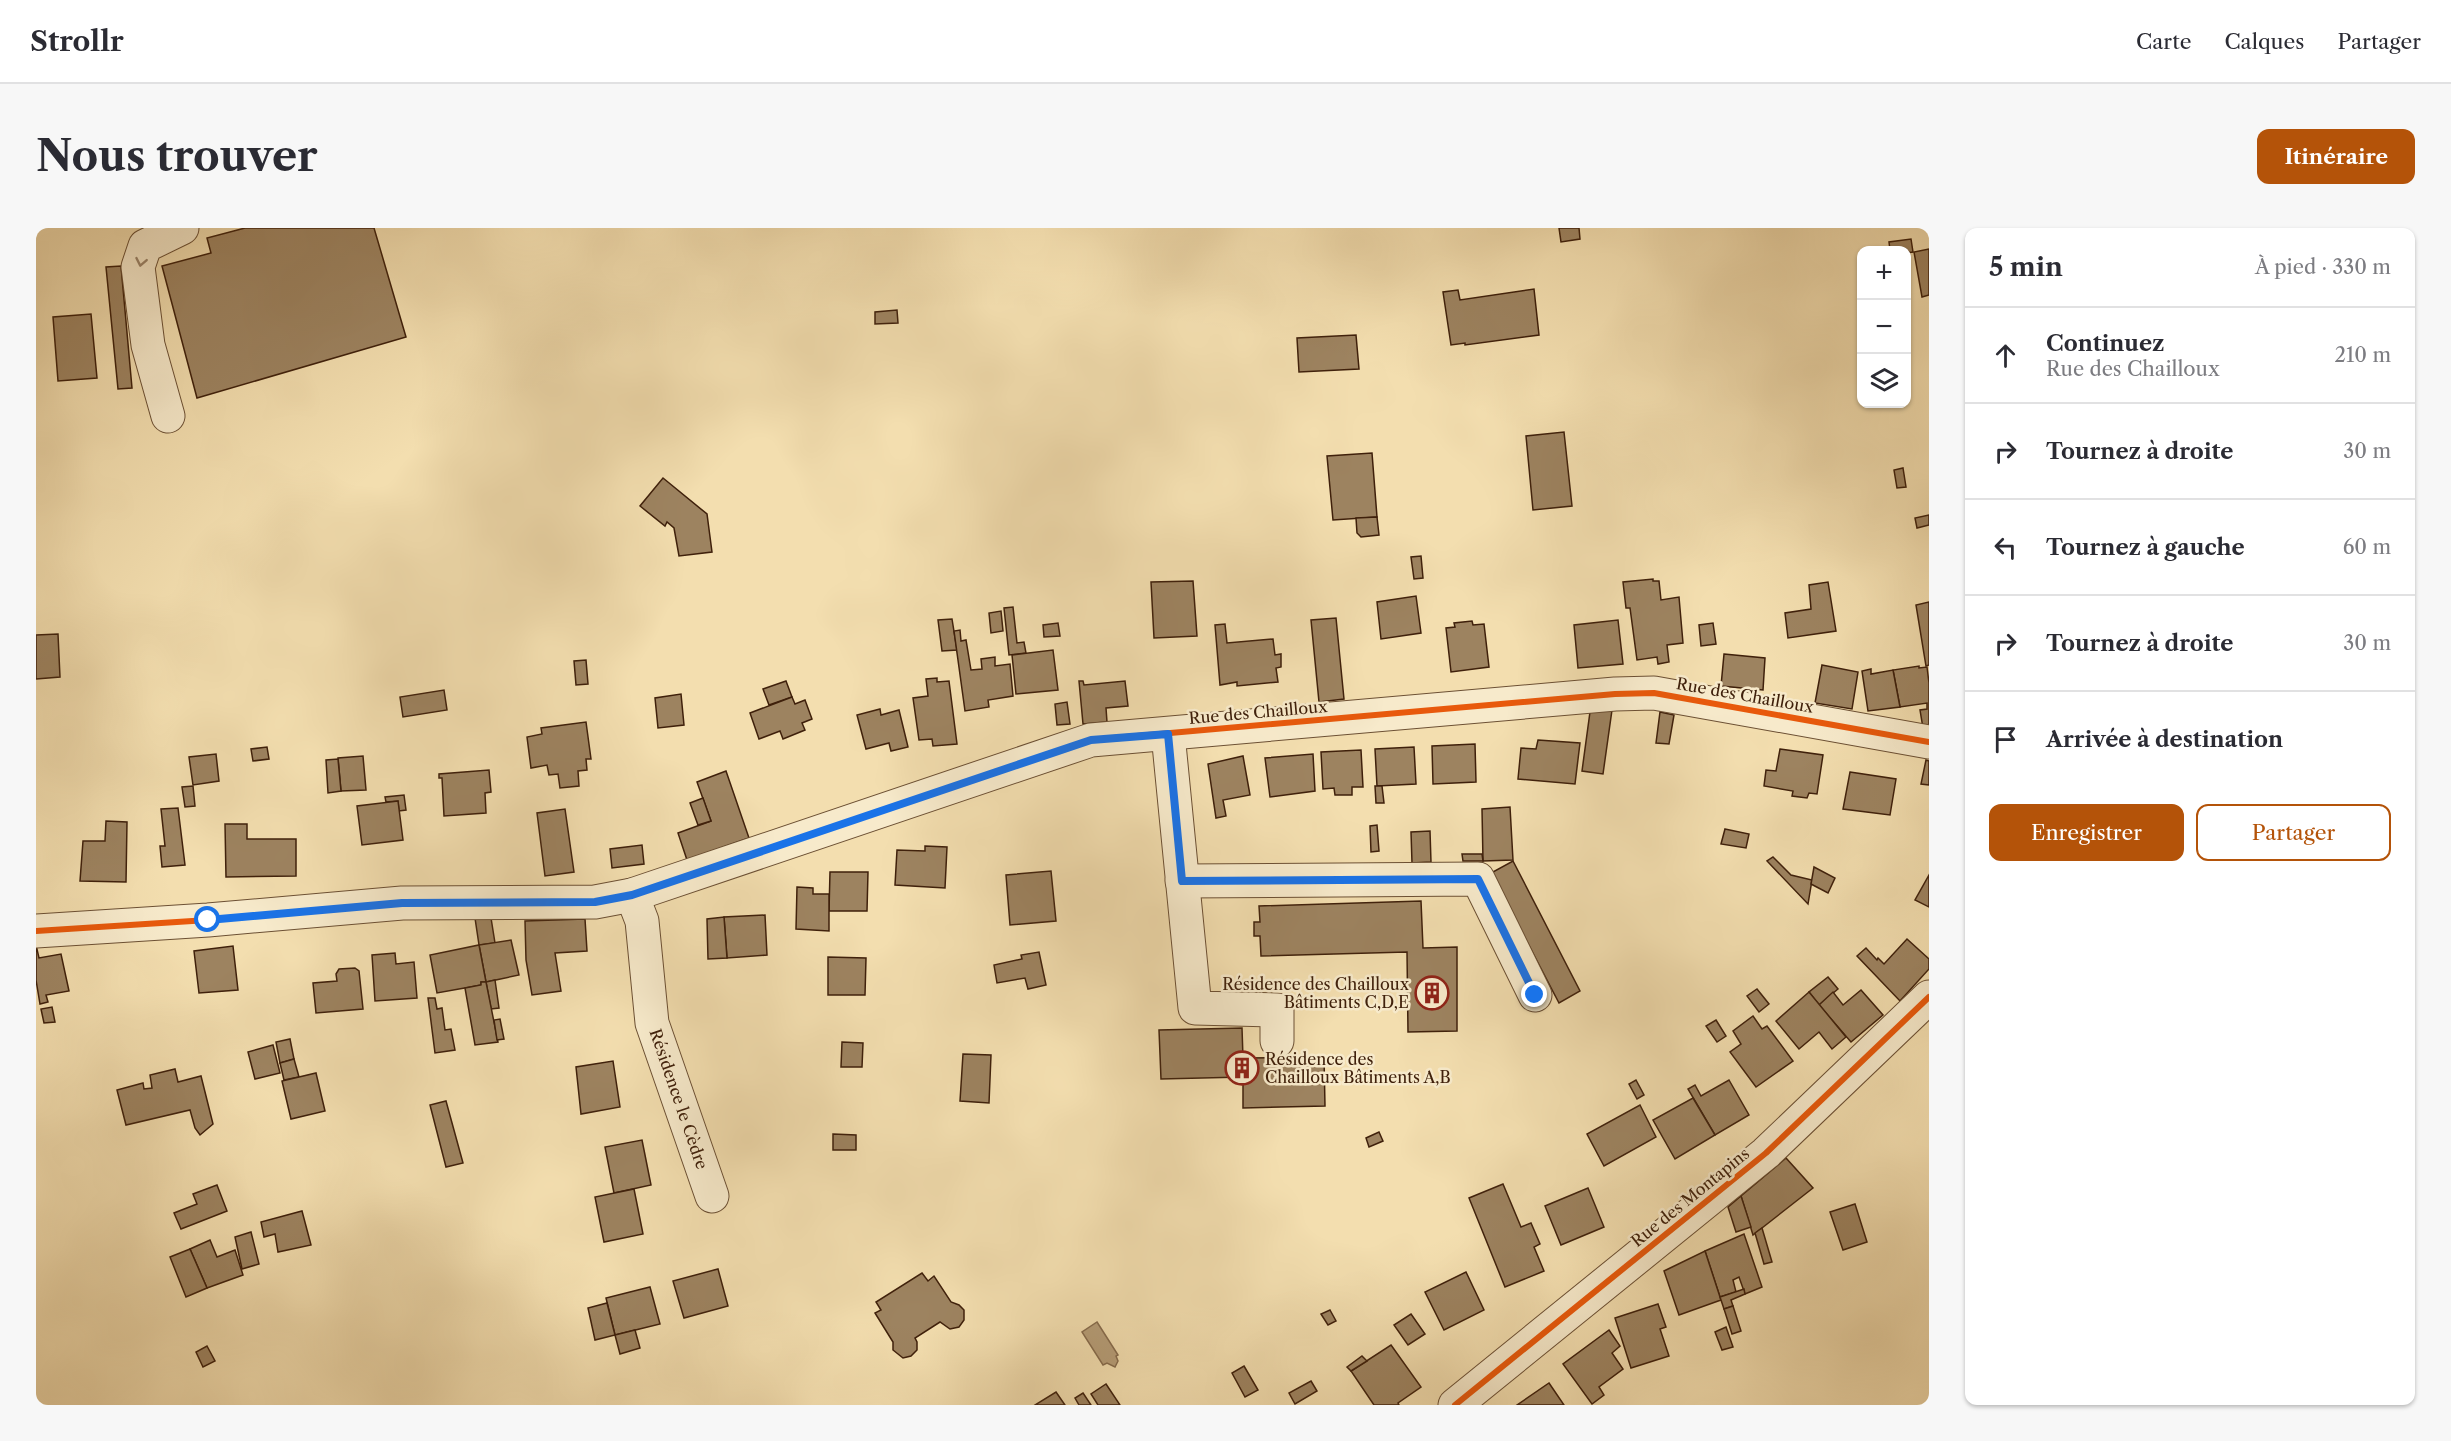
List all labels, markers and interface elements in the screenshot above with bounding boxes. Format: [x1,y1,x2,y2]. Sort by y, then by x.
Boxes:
text: Strollr [30,24,124,58]
text: Carte [2136,29,2191,54]
text: Calques [2224,29,2304,54]
text: Partager [2337,29,2421,54]
button: Itinéraire [2257,129,2415,184]
text: Nous trouver [36,130,318,182]
map controls [1857,246,1911,408]
button: + [1857,246,1911,300]
text: 5 min [1989,251,2063,283]
text: À pied · 330 m [2255,255,2391,279]
one-way arrow [135,257,147,267]
button: − [1857,300,1911,354]
text: Continuez [2046,330,2165,357]
icon: ahead [1989,339,2022,372]
text: 210 m [2334,343,2391,367]
button: layers [1857,354,1911,408]
text: Rue des Chailloux [2046,357,2220,381]
icon: right [1989,435,2022,468]
text: Tournez à droite [2046,438,2233,465]
text: 30 m [2343,439,2391,463]
icon: left [1989,531,2022,564]
text: Tournez à gauche [2046,534,2245,561]
text: 60 m [2343,535,2391,559]
icon: right [1989,627,2022,660]
text: Tournez à droite [2046,630,2233,657]
text: 30 m [2343,631,2391,655]
street label: Rue des Chailloux [1675,673,1816,717]
street label: Rue des Chailloux [1188,696,1329,728]
icon: arrive [1989,723,2022,756]
text: Arrivée à destination [2046,726,2283,753]
button: Enregistrer [1989,804,2184,861]
button: Partager [2196,804,2391,861]
route start [194,906,220,932]
place label: Résidence des Chailloux Bâtiments C,D,E [1222,974,1410,1012]
building icon: Résidence des Chailloux Bâtiments C,D,E [1414,975,1450,1011]
route end [1521,981,1547,1007]
street label: Résidence le Cèdre [646,1026,712,1172]
place label: Résidence des Chailloux Bâtiments A,B [1265,1049,1451,1087]
building icon: Résidence des Chailloux Bâtiments A,B [1224,1050,1260,1086]
street label: Rue des Montapins [1627,1143,1753,1251]

